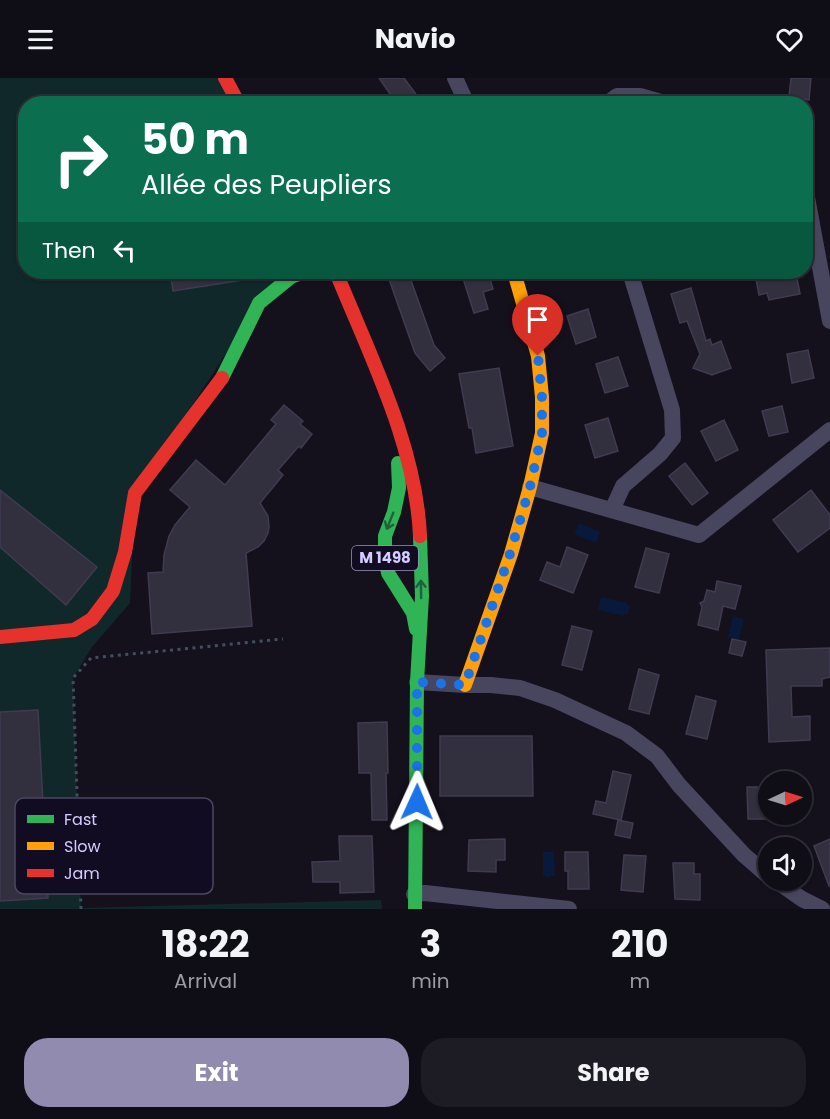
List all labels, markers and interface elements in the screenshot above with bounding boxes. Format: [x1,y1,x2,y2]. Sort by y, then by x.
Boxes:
text: Navio [375,20,455,57]
icon: menu [24,23,57,56]
icon: heart [773,23,806,56]
text: 50 m [141,110,249,169]
icon: right [42,120,120,198]
text: Allée des Peupliers [141,166,392,203]
icon: left [108,234,141,267]
text: Then [42,235,96,266]
pin [512,294,563,356]
icon: arrive [521,303,554,336]
one-way arrow [384,512,395,530]
road number: M 1498 [352,546,418,570]
one-way arrow [416,579,427,599]
position arrow [385,770,449,834]
north arrow [758,771,812,825]
map controls [758,771,812,891]
legend [15,798,213,894]
text: Fast [64,808,97,831]
text: Slow [64,835,101,858]
button: sound [758,837,812,891]
text: Jam [64,862,100,885]
text: 18:22 [161,919,250,970]
text: 3 [419,919,441,970]
text: 210 [611,919,669,970]
text: Arrival [174,967,237,995]
text: min [411,967,449,995]
text: m [629,967,650,995]
button: Exit [24,1038,409,1107]
button: Share [421,1038,806,1107]

